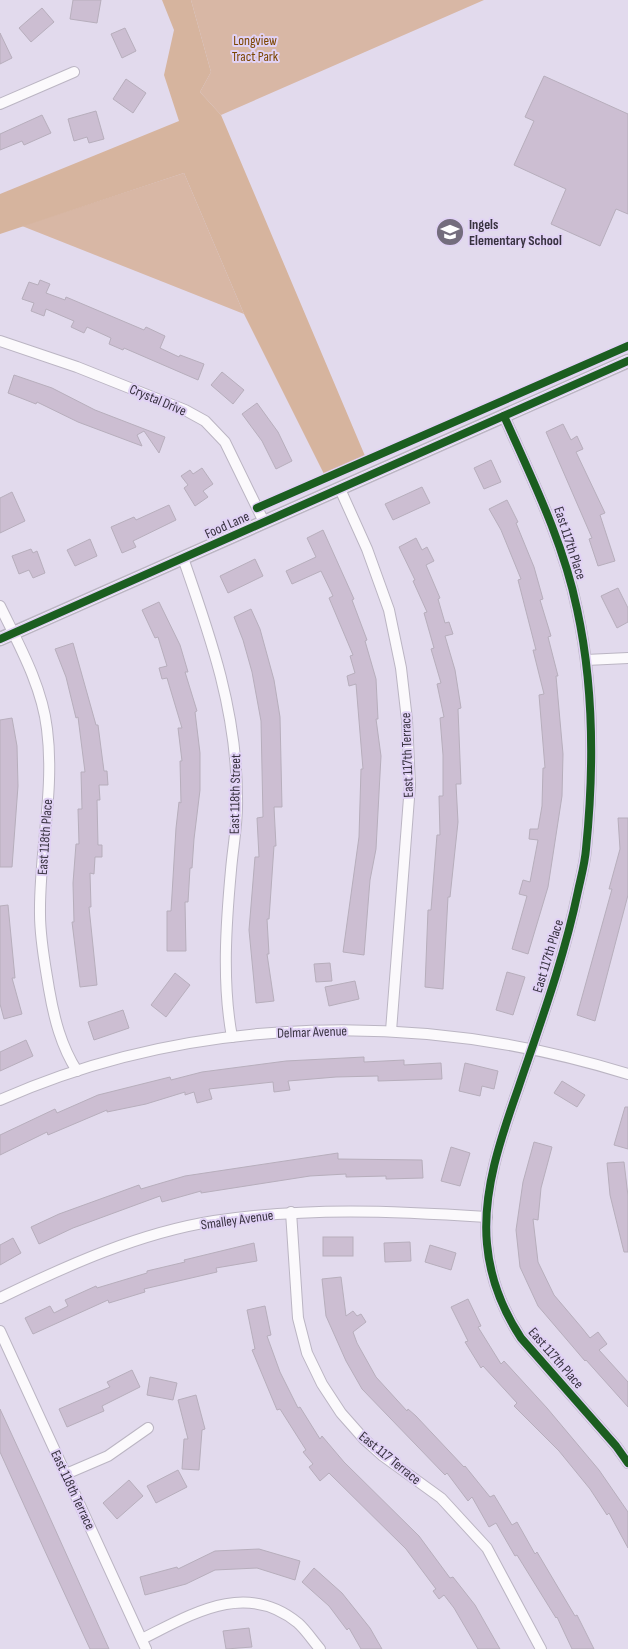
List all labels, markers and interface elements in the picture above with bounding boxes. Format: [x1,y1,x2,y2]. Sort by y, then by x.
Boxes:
park label: Longview Tract Park [232,32,279,65]
place label: Ingels Elementary School [469,216,562,249]
school or university icon: Ingels Elementary School [435,217,465,247]
street label: Crystal Drive [127,380,189,420]
street label: East 117th Place [550,504,590,582]
street label: Food Lane [202,508,252,542]
street label: East 117th Terrace [397,712,417,798]
street label: East 118th Street [226,754,244,834]
street label: East 118th Place [34,799,56,875]
street label: East 117th Place [529,917,567,995]
street label: Delmar Avenue [277,1022,347,1042]
street label: Smalley Avenue [200,1207,274,1233]
street label: East 117th Place [525,1324,587,1392]
street label: East 117 Terrace [356,1428,424,1488]
street label: East 118th Terrace [47,1448,99,1532]

